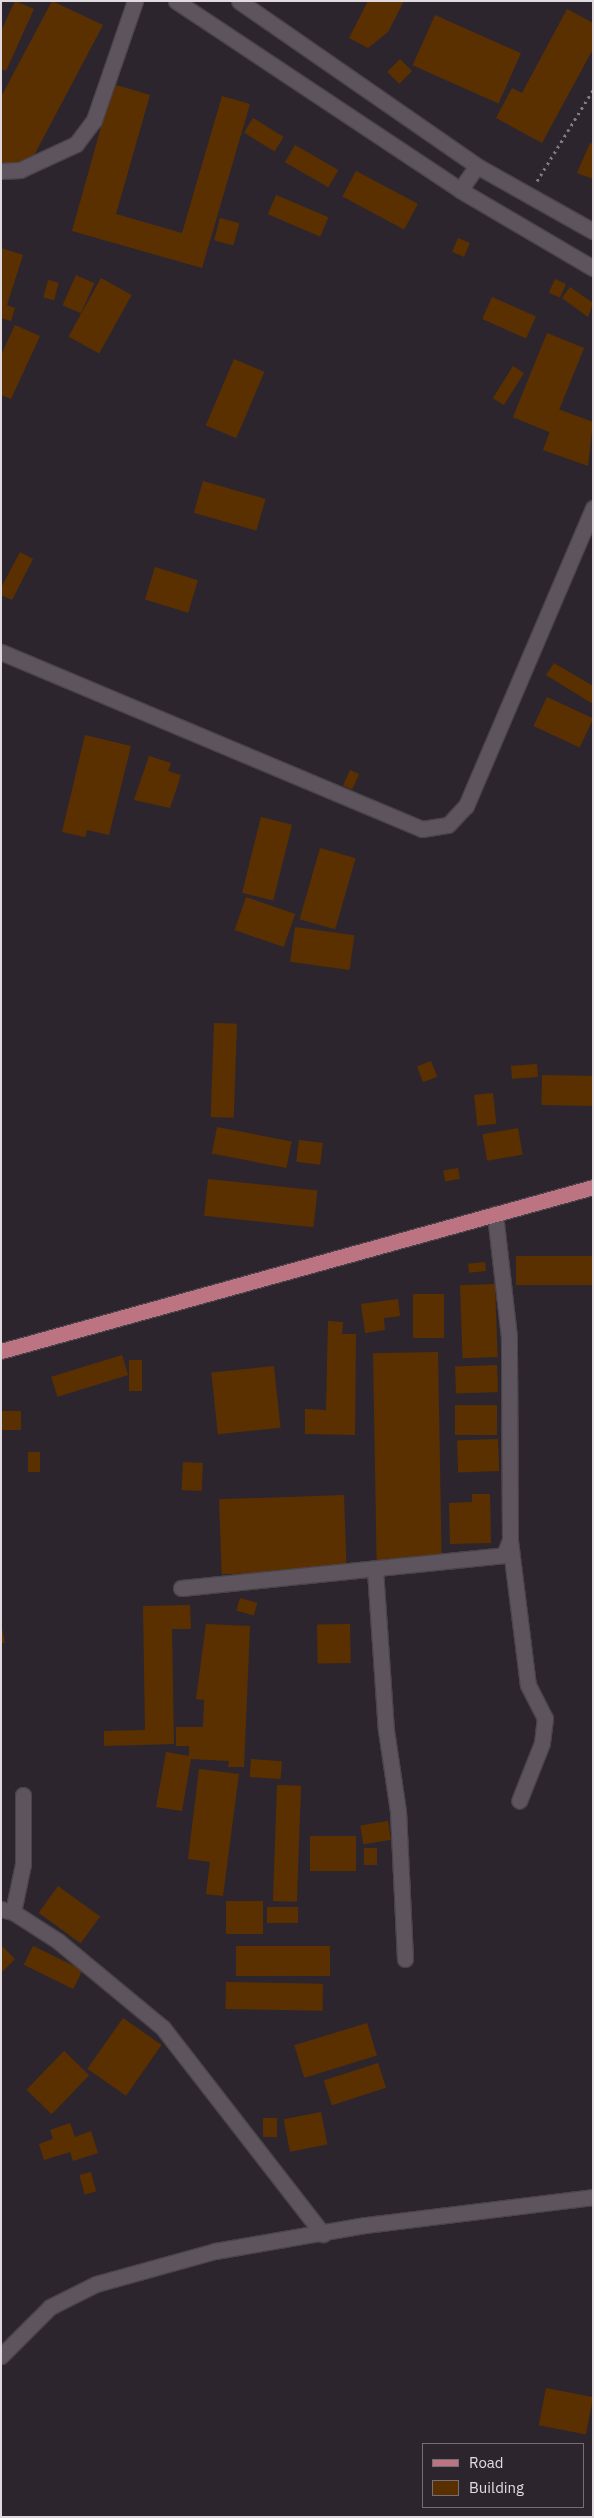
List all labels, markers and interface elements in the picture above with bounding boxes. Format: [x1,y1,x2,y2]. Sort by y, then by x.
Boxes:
legend [422,2443,584,2508]
text: Road [469,2453,504,2472]
text: Building [469,2478,524,2497]

